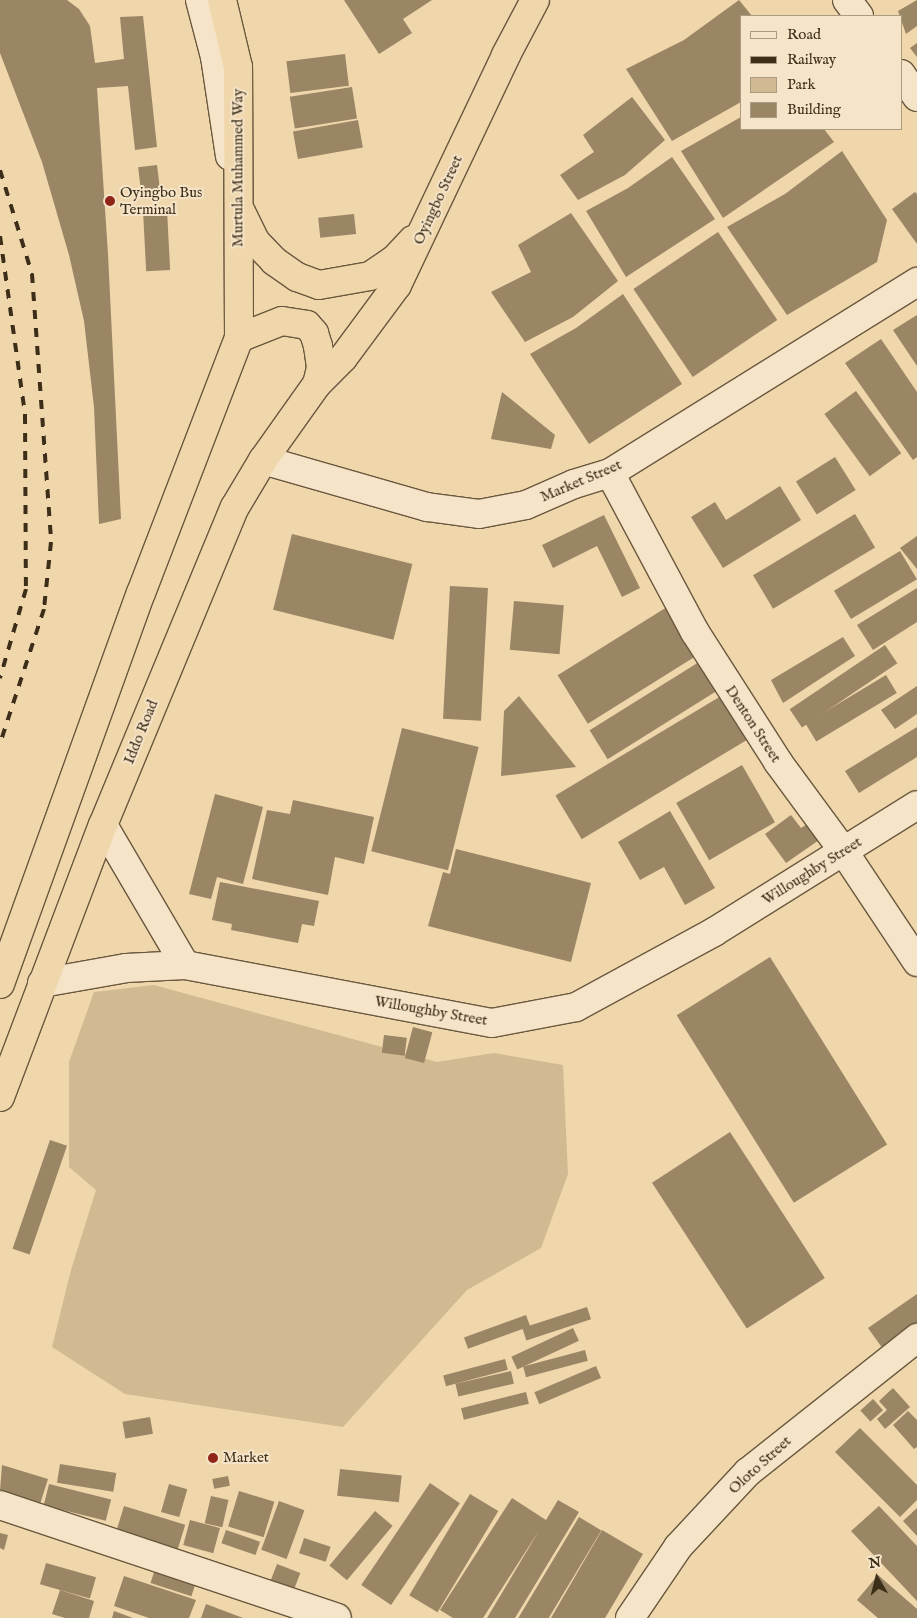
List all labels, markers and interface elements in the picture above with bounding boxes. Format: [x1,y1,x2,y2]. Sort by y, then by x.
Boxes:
legend [740,15,902,130]
text: Road [787,25,821,44]
text: Railway [787,50,836,69]
text: Park [787,75,816,94]
street label: Murtula Muhammed Way [229,89,247,247]
text: Building [787,100,841,119]
street label: Oyingbo Street [409,152,467,248]
place label: Oyingbo Bus Terminal [120,183,202,218]
marker: Oyingbo Bus Terminal [104,195,116,207]
street label: Market Street [538,456,624,506]
street label: Denton Street [721,682,785,766]
street label: Iddo Road [120,697,162,767]
street label: Willoughby Street [759,833,865,909]
street label: Willoughby Street [373,992,489,1030]
street label: Oloto Street [725,1432,795,1498]
place label: Market [223,1449,269,1467]
marker: Market [207,1452,219,1464]
north arrow [852,1553,902,1603]
text: N [868,1553,882,1573]

